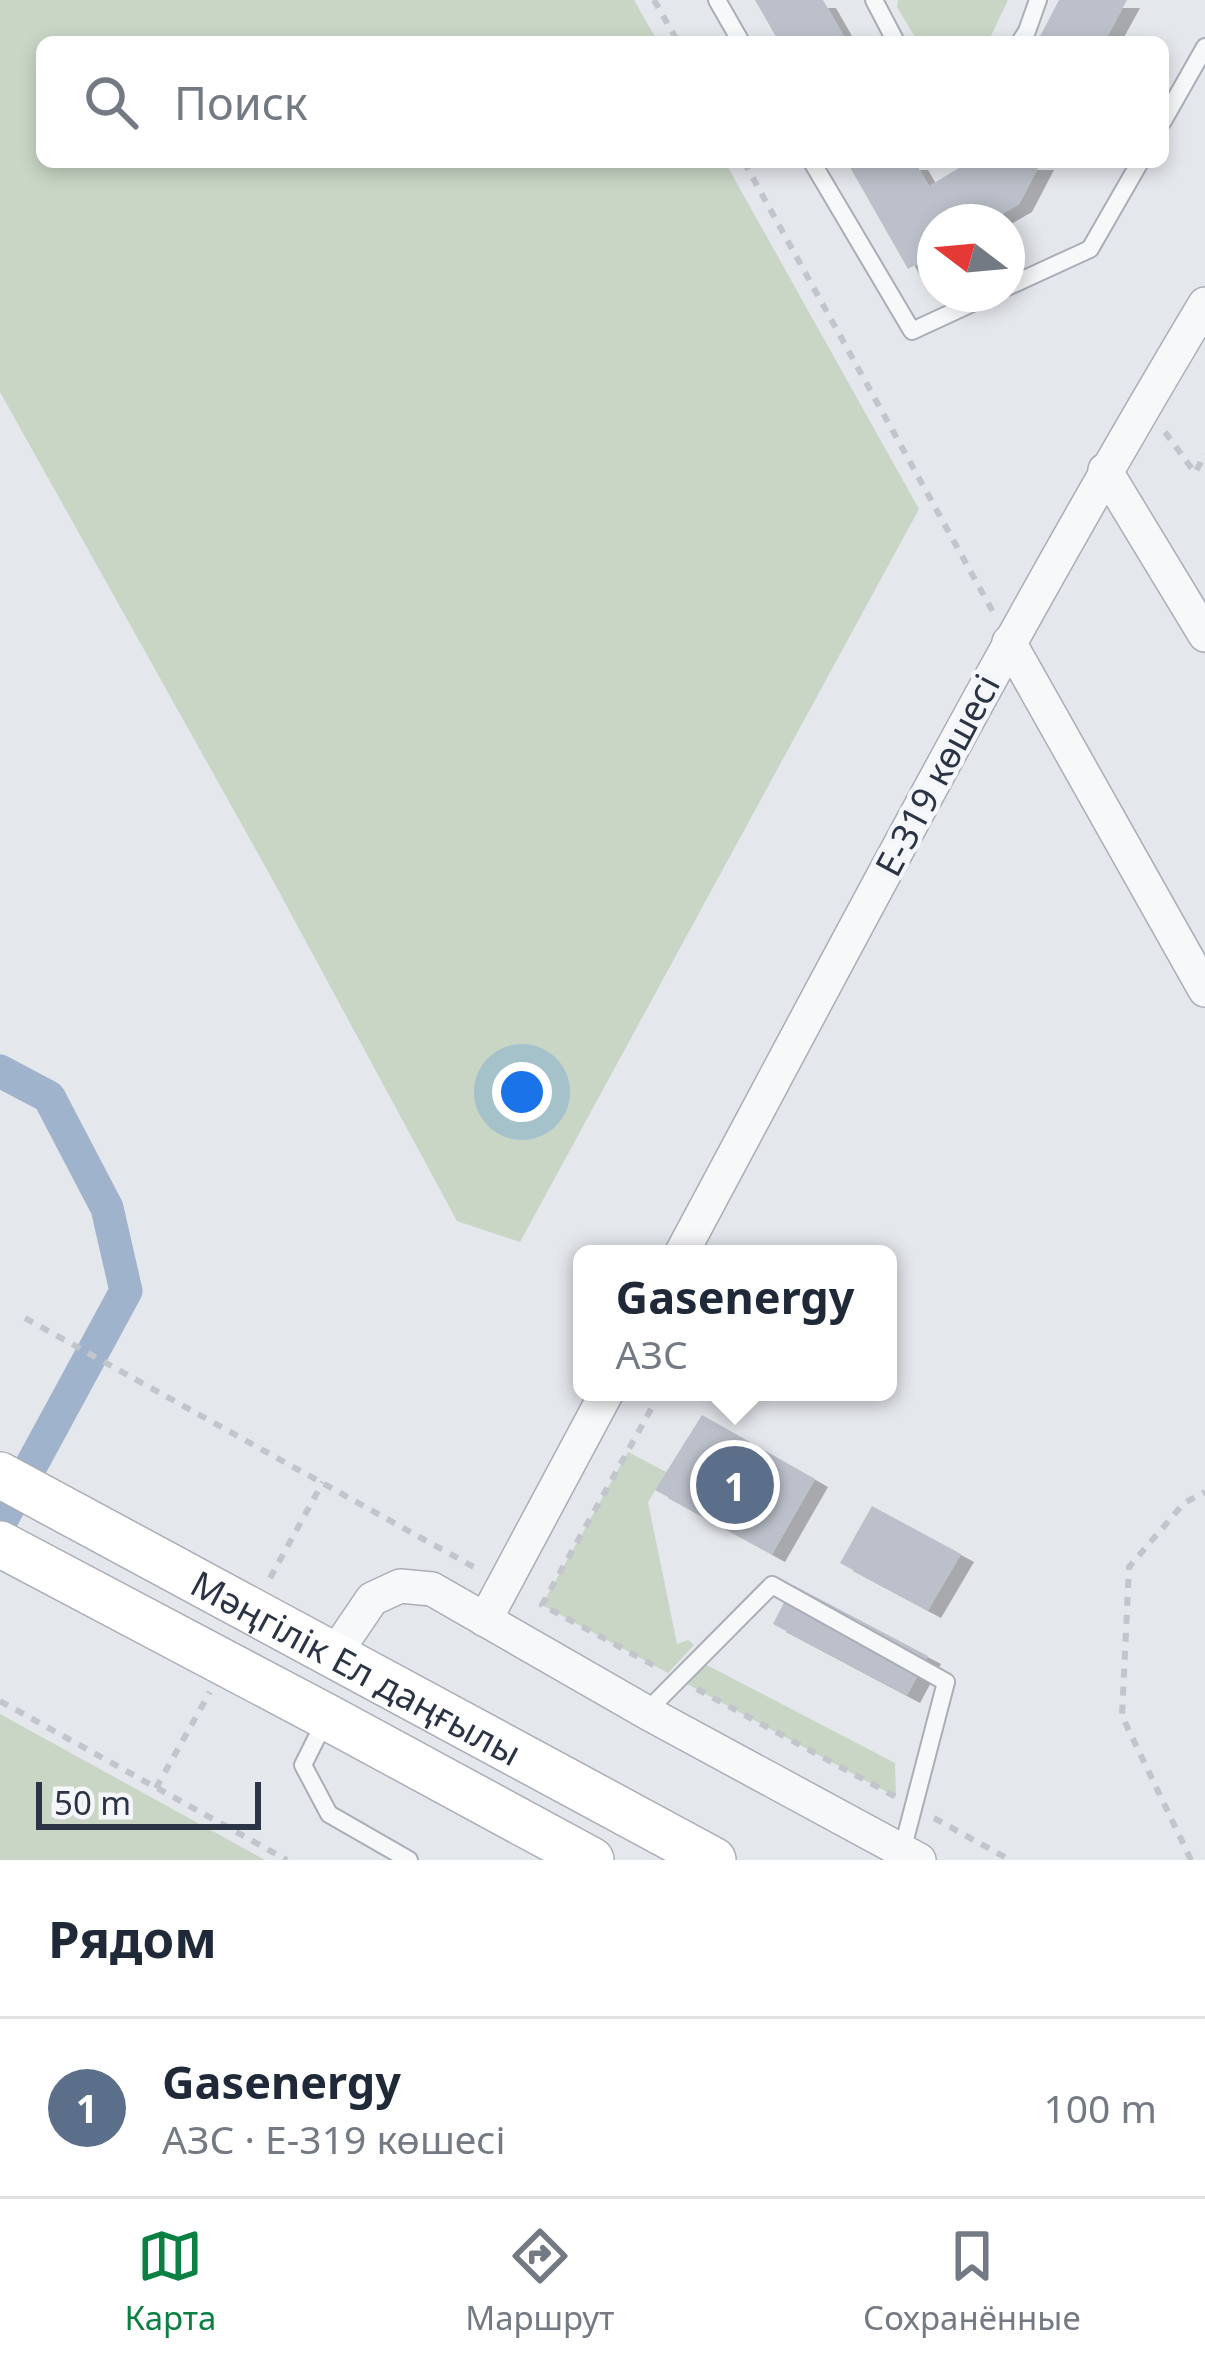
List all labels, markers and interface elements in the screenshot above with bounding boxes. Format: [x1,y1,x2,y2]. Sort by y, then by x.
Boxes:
search box [36,36,1169,168]
icon: search [78,69,144,135]
text: Поиск [174,72,308,133]
north arrow [917,204,1025,312]
street label: Е-319 көшесі [863,665,1011,885]
your location [492,1062,552,1122]
popup [573,1245,897,1401]
text: Gasenergy [616,1266,854,1327]
text: АЗС [616,1327,688,1380]
pin: 1 [696,1440,774,1530]
street label: Мәңгілік Ел даңғылы [183,1558,530,1776]
scale bar [36,1776,261,1829]
text: 50 m [54,1780,131,1825]
text: Рядом [48,1903,217,1973]
text: Gasenergy [162,2051,401,2112]
text: 1 [76,2081,98,2134]
text: 100 m [1043,2081,1157,2134]
text: АЗС · Е-319 көшесі [162,2112,506,2165]
tab: Карта [124,2223,216,2340]
tab: Маршрут [465,2223,614,2340]
tab: Сохранённые [863,2223,1081,2340]

